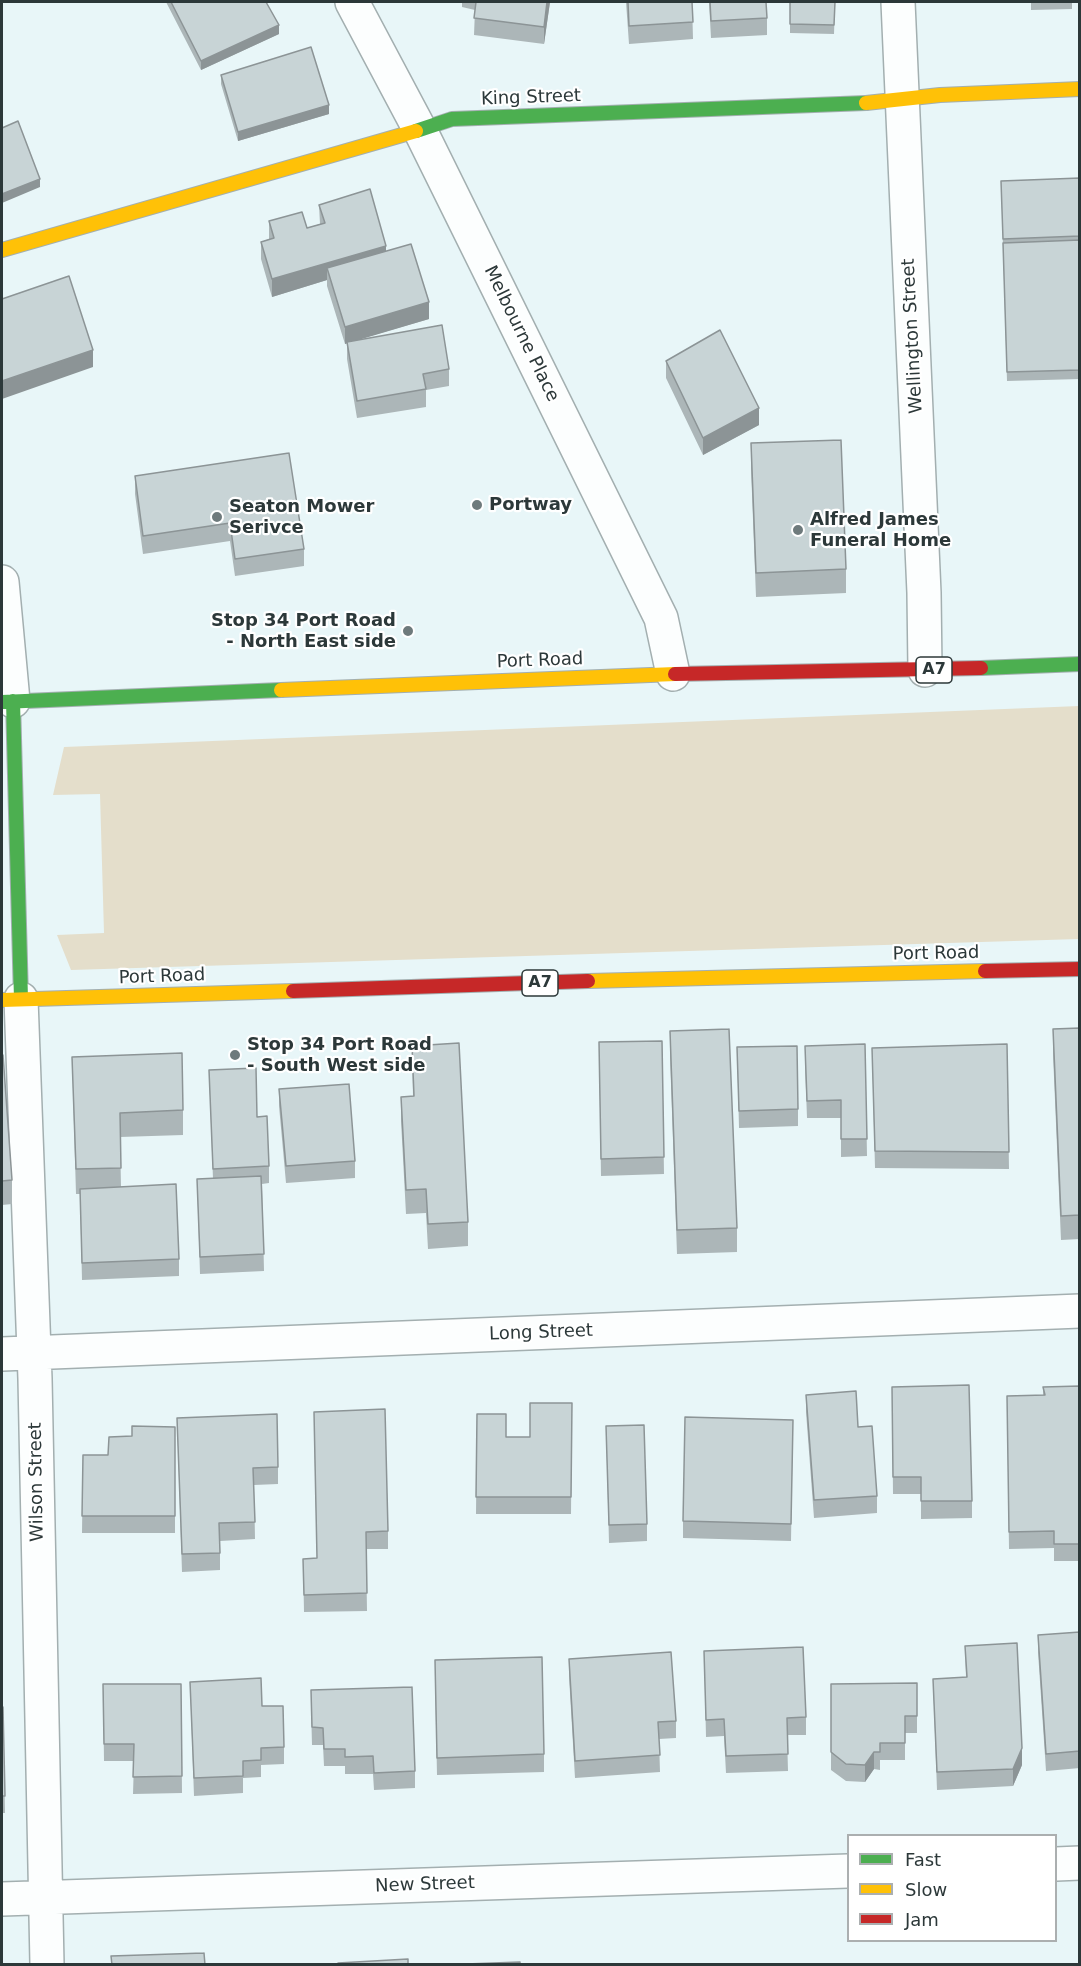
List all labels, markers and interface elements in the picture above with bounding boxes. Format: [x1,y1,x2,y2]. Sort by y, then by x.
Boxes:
street label: King Street [481,85,581,111]
street label: Wellington Street [898,258,928,414]
street label: Melbourne Place [479,262,563,406]
place label: Portway [489,494,572,516]
place label: Seaton Mower Serivce [229,496,374,538]
marker: Portway [470,498,484,512]
place label: Alfred James Funeral Home [810,509,951,552]
marker: Seaton Mower Serivce [210,510,224,524]
marker: Alfred James Funeral Home [791,523,805,537]
place label: Stop 34 Port Road - North East side [211,610,396,652]
marker: Stop 34 Port Road - North East side [401,624,415,638]
street label: Port Road [496,649,584,673]
road number: A7 [916,657,952,683]
street label: Port Road [893,942,979,966]
street label: Port Road [118,965,206,989]
road number: A7 [522,970,558,996]
place label: Stop 34 Port Road - South West side [247,1034,432,1076]
marker: Stop 34 Port Road - South West side [228,1048,242,1062]
street label: Long Street [489,1320,593,1346]
street label: Wilson Street [25,1422,49,1542]
legend [847,1834,1057,1942]
text: Fast [905,1849,941,1870]
street label: New Street [375,1872,475,1898]
text: Slow [905,1879,947,1900]
text: Jam [905,1909,939,1930]

